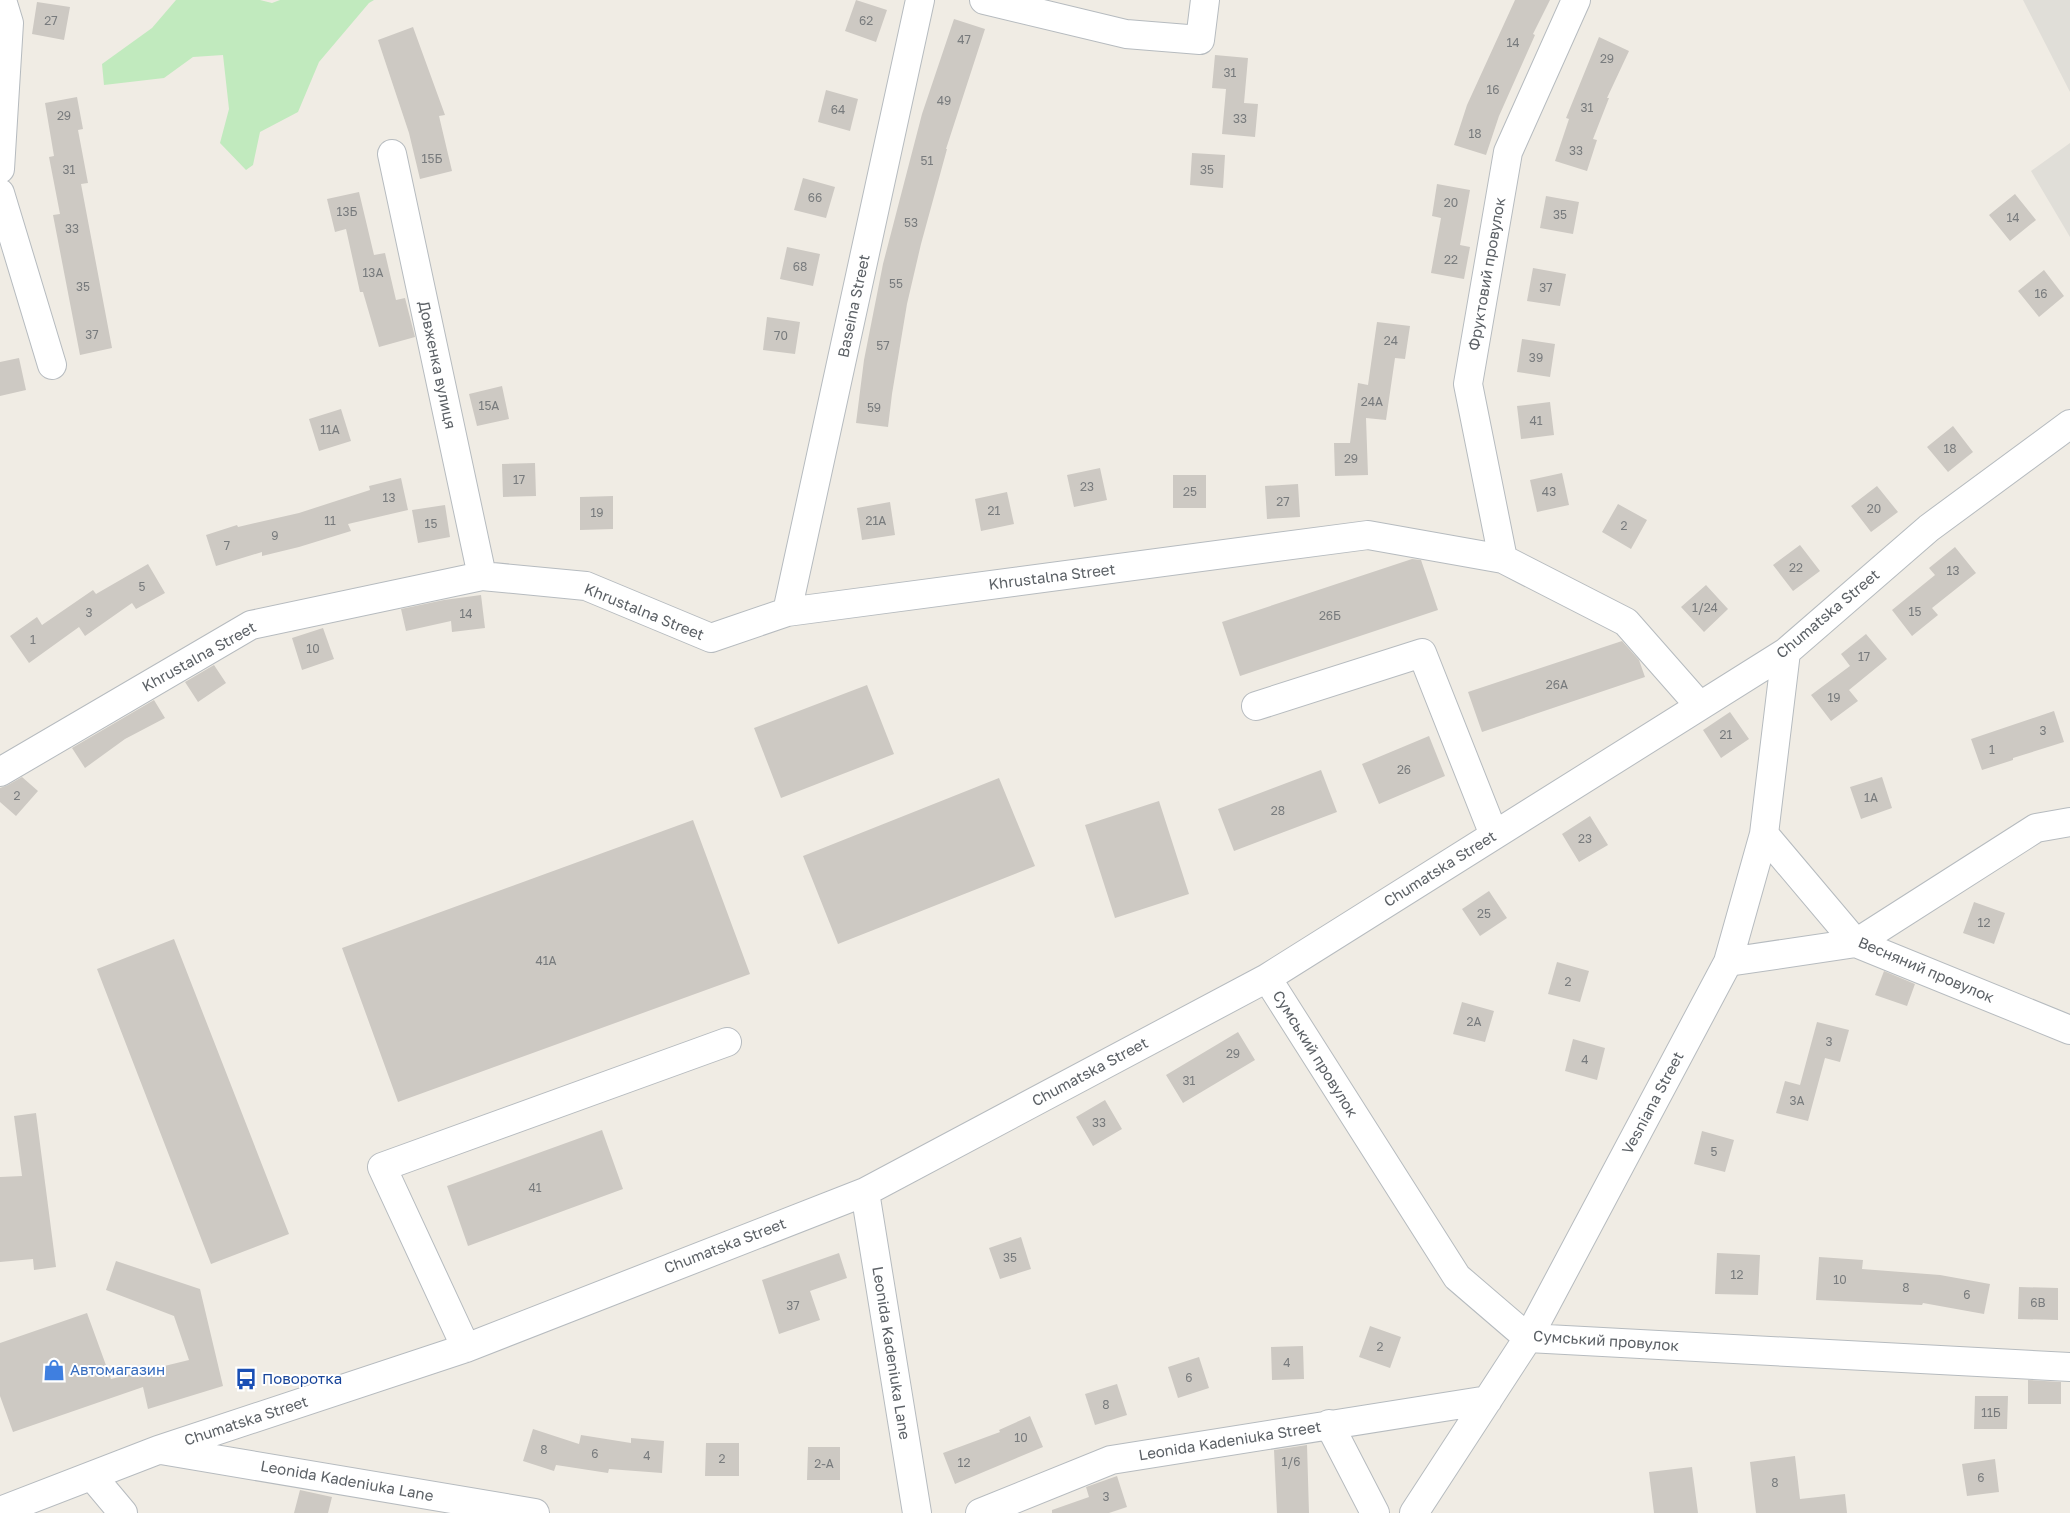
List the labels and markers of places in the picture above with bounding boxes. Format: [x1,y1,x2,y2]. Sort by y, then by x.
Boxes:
shop icon: Автомагазин [41,1357,67,1383]
place label: Автомагазин [70,1360,165,1378]
bus stop icon: Поворотка [233,1366,259,1392]
place label: Поворотка [262,1369,342,1387]

